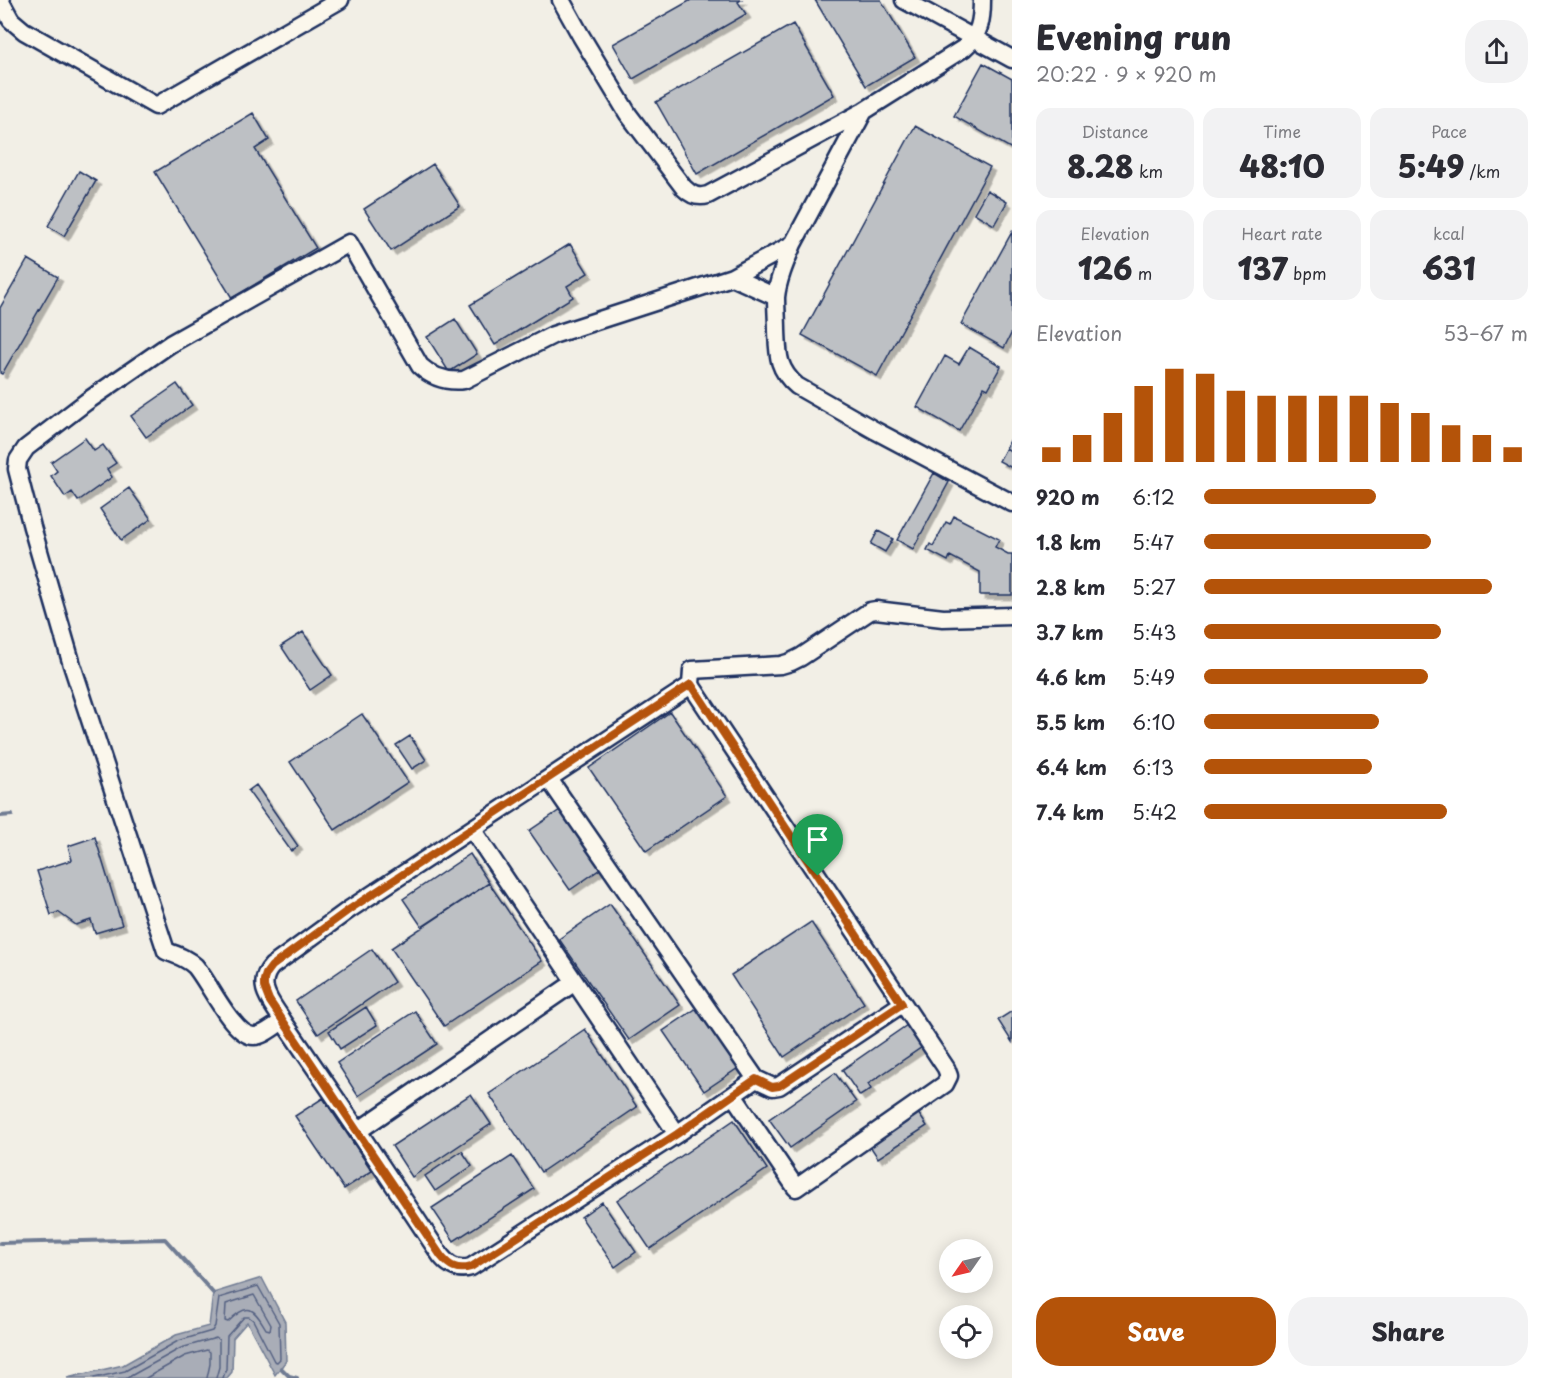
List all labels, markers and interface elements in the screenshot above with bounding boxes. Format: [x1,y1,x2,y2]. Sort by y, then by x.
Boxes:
text: Evening run [1036,11,1231,61]
button: share [1465,20,1528,83]
text: 20:22 · 9 × 920 m [1036,59,1217,89]
text: Distance [1081,119,1149,143]
text: Time [1263,119,1301,143]
text: Pace [1431,119,1467,143]
text: 8.28 [1067,143,1134,188]
text: 48:10 [1239,143,1325,188]
text: 5:49 [1398,143,1464,188]
text: km [1134,159,1163,183]
text: /km [1464,159,1500,183]
text: Elevation [1080,221,1150,245]
text: Heart rate [1242,221,1322,245]
text: kcal [1433,221,1465,245]
text: 126 [1078,245,1133,290]
text: 137 [1238,245,1288,290]
text: 631 [1422,245,1476,290]
text: m [1133,261,1152,285]
text: bpm [1288,261,1326,285]
text: Elevation [1036,318,1122,348]
text: 53–67 m [1443,318,1528,348]
text: 920 m [1036,482,1100,512]
text: 6:12 [1132,482,1175,512]
text: 1.8 km [1036,527,1101,557]
text: 5:47 [1132,527,1174,557]
text: 2.8 km [1036,572,1105,602]
text: 5:27 [1132,572,1176,602]
text: 3.7 km [1036,617,1104,647]
text: 5:43 [1132,617,1176,647]
text: 4.6 km [1036,662,1106,692]
text: 5:49 [1132,662,1175,692]
text: 5.5 km [1036,707,1105,737]
text: 6:10 [1132,707,1175,737]
text: 6.4 km [1036,752,1107,782]
text: 6:13 [1132,752,1174,782]
text: 7.4 km [1036,797,1104,827]
text: 5:42 [1132,797,1177,827]
pin [792,814,843,876]
icon: arrive [801,823,834,856]
north arrow [939,1239,993,1293]
map controls [939,1239,993,1359]
button: Save [1036,1297,1276,1366]
button: Share [1288,1297,1528,1366]
button: locate [939,1305,993,1359]

